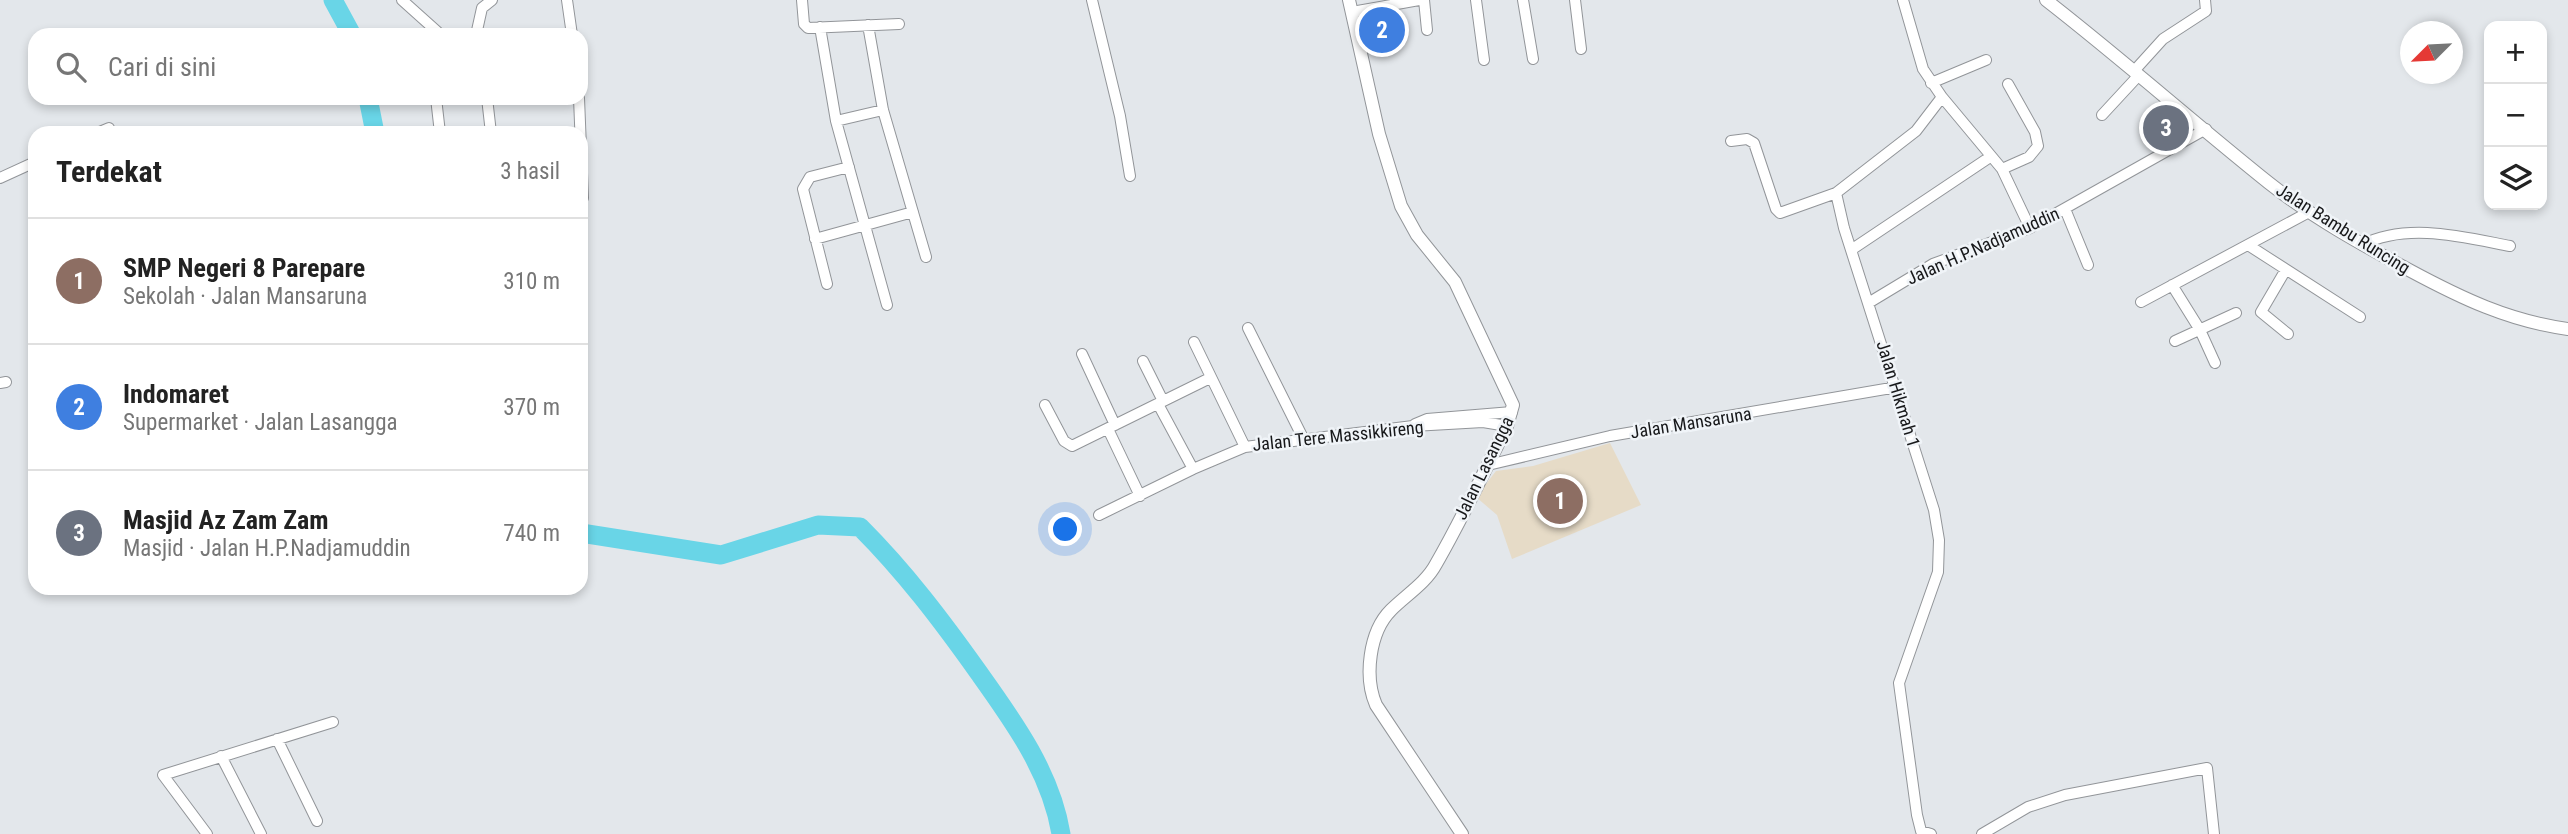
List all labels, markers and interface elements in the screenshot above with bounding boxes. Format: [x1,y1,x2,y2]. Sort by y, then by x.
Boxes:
pin: 2 [1359,4,1405,56]
north arrow [2400,21,2463,84]
map controls [2484,21,2547,210]
button: + [2484,21,2547,84]
search box [28,28,588,105]
icon: search [52,48,90,86]
text: Cari di sini [108,52,216,82]
button: − [2484,84,2547,147]
pin: 3 [2143,102,2189,154]
button: layers [2484,147,2547,210]
text: Terdekat [56,154,162,189]
text: 3 hasil [500,158,560,185]
street label: Jalan Bambu Runcing [2273,179,2414,278]
street label: Jalan H.P.Nadjamuddin [1903,202,2062,289]
text: SMP Negeri 8 Parepare [123,253,365,283]
text: 1 [73,268,85,295]
text: 310 m [503,268,560,295]
text: Sekolah · Jalan Mansaruna [123,283,367,310]
street label: Jalan Hikmah 1 [1872,338,1925,450]
text: Indomaret [123,379,229,409]
text: 2 [73,394,85,421]
text: 370 m [503,394,560,421]
street label: Jalan Mansaruna [1629,403,1753,442]
text: Supermarket · Jalan Lasangga [123,409,398,436]
street label: Jalan Lasangga [1450,413,1518,523]
street label: Jalan Tere Massikkireng [1251,416,1425,455]
pin: 1 [1537,475,1583,527]
text: Masjid Az Zam Zam [123,505,329,535]
your location [1048,512,1082,546]
text: 3 [73,520,85,547]
text: 740 m [503,520,560,547]
text: Masjid · Jalan H.P.Nadjamuddin [123,535,411,562]

